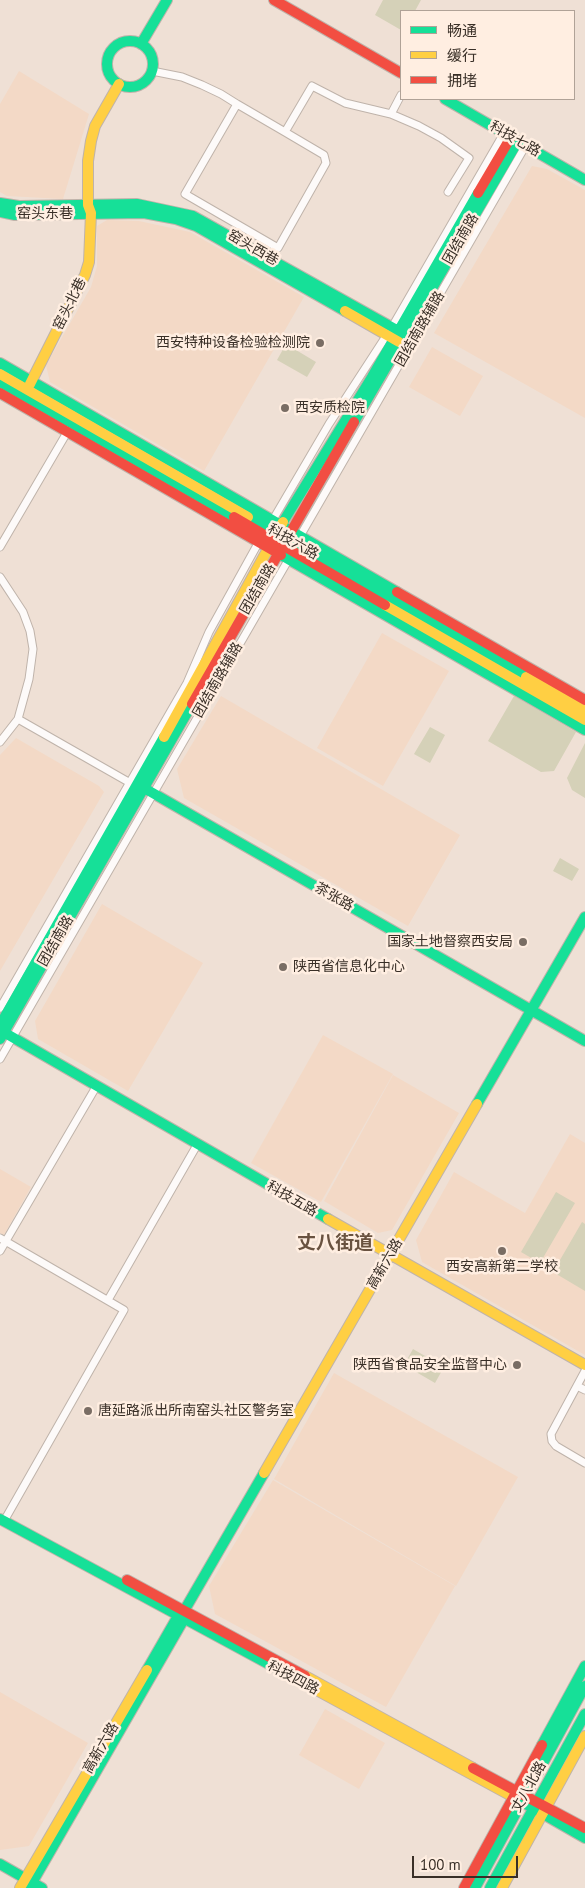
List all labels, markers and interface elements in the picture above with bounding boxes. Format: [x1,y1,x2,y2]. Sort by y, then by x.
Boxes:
legend [400,10,575,100]
text: 畅通 [447,21,477,40]
text: 缓行 [447,46,477,65]
text: 拥堵 [447,71,477,90]
street label: 科技七路 [487,118,543,160]
street label: 窑头东巷 [17,206,73,222]
street label: 团结南路 [440,211,482,267]
street label: 窑头西巷 [225,227,281,269]
street label: 窑头北巷 [50,275,90,333]
street label: 团结南路辅路 [392,288,448,370]
place label: 西安特种设备检验检测院 [156,335,310,351]
marker: 西安特种设备检验检测院 [314,337,326,349]
place label: 西安质检院 [295,400,365,416]
marker: 西安质检院 [279,402,291,414]
street label: 科技六路 [265,521,321,563]
street label: 团结南路 [237,561,279,617]
street label: 团结南路辅路 [190,639,246,721]
street label: 茶张路 [312,879,356,915]
street label: 团结南路 [35,913,77,969]
place label: 国家土地督察西安局 [387,934,513,950]
marker: 国家土地督察西安局 [517,936,529,948]
place label: 陕西省信息化中心 [293,959,405,975]
marker: 陕西省信息化中心 [277,961,289,973]
street label: 科技五路 [264,1178,320,1220]
district label: 丈八街道 [297,1233,373,1255]
street label: 高新六路 [364,1236,406,1292]
marker: 西安高新第二学校 [496,1245,508,1257]
place label: 西安高新第二学校 [446,1259,558,1275]
place label: 陕西省食品安全监督中心 [353,1357,507,1373]
marker: 陕西省食品安全监督中心 [511,1359,523,1371]
place label: 唐延路派出所南窑头社区警务室 [98,1403,294,1419]
marker: 唐延路派出所南窑头社区警务室 [82,1405,94,1417]
street label: 科技四路 [264,1657,322,1699]
street label: 高新六路 [80,1720,122,1776]
street label: 丈八北路 [508,1758,550,1816]
scale bar [415,1846,521,1878]
text: 100 m [420,1855,461,1874]

